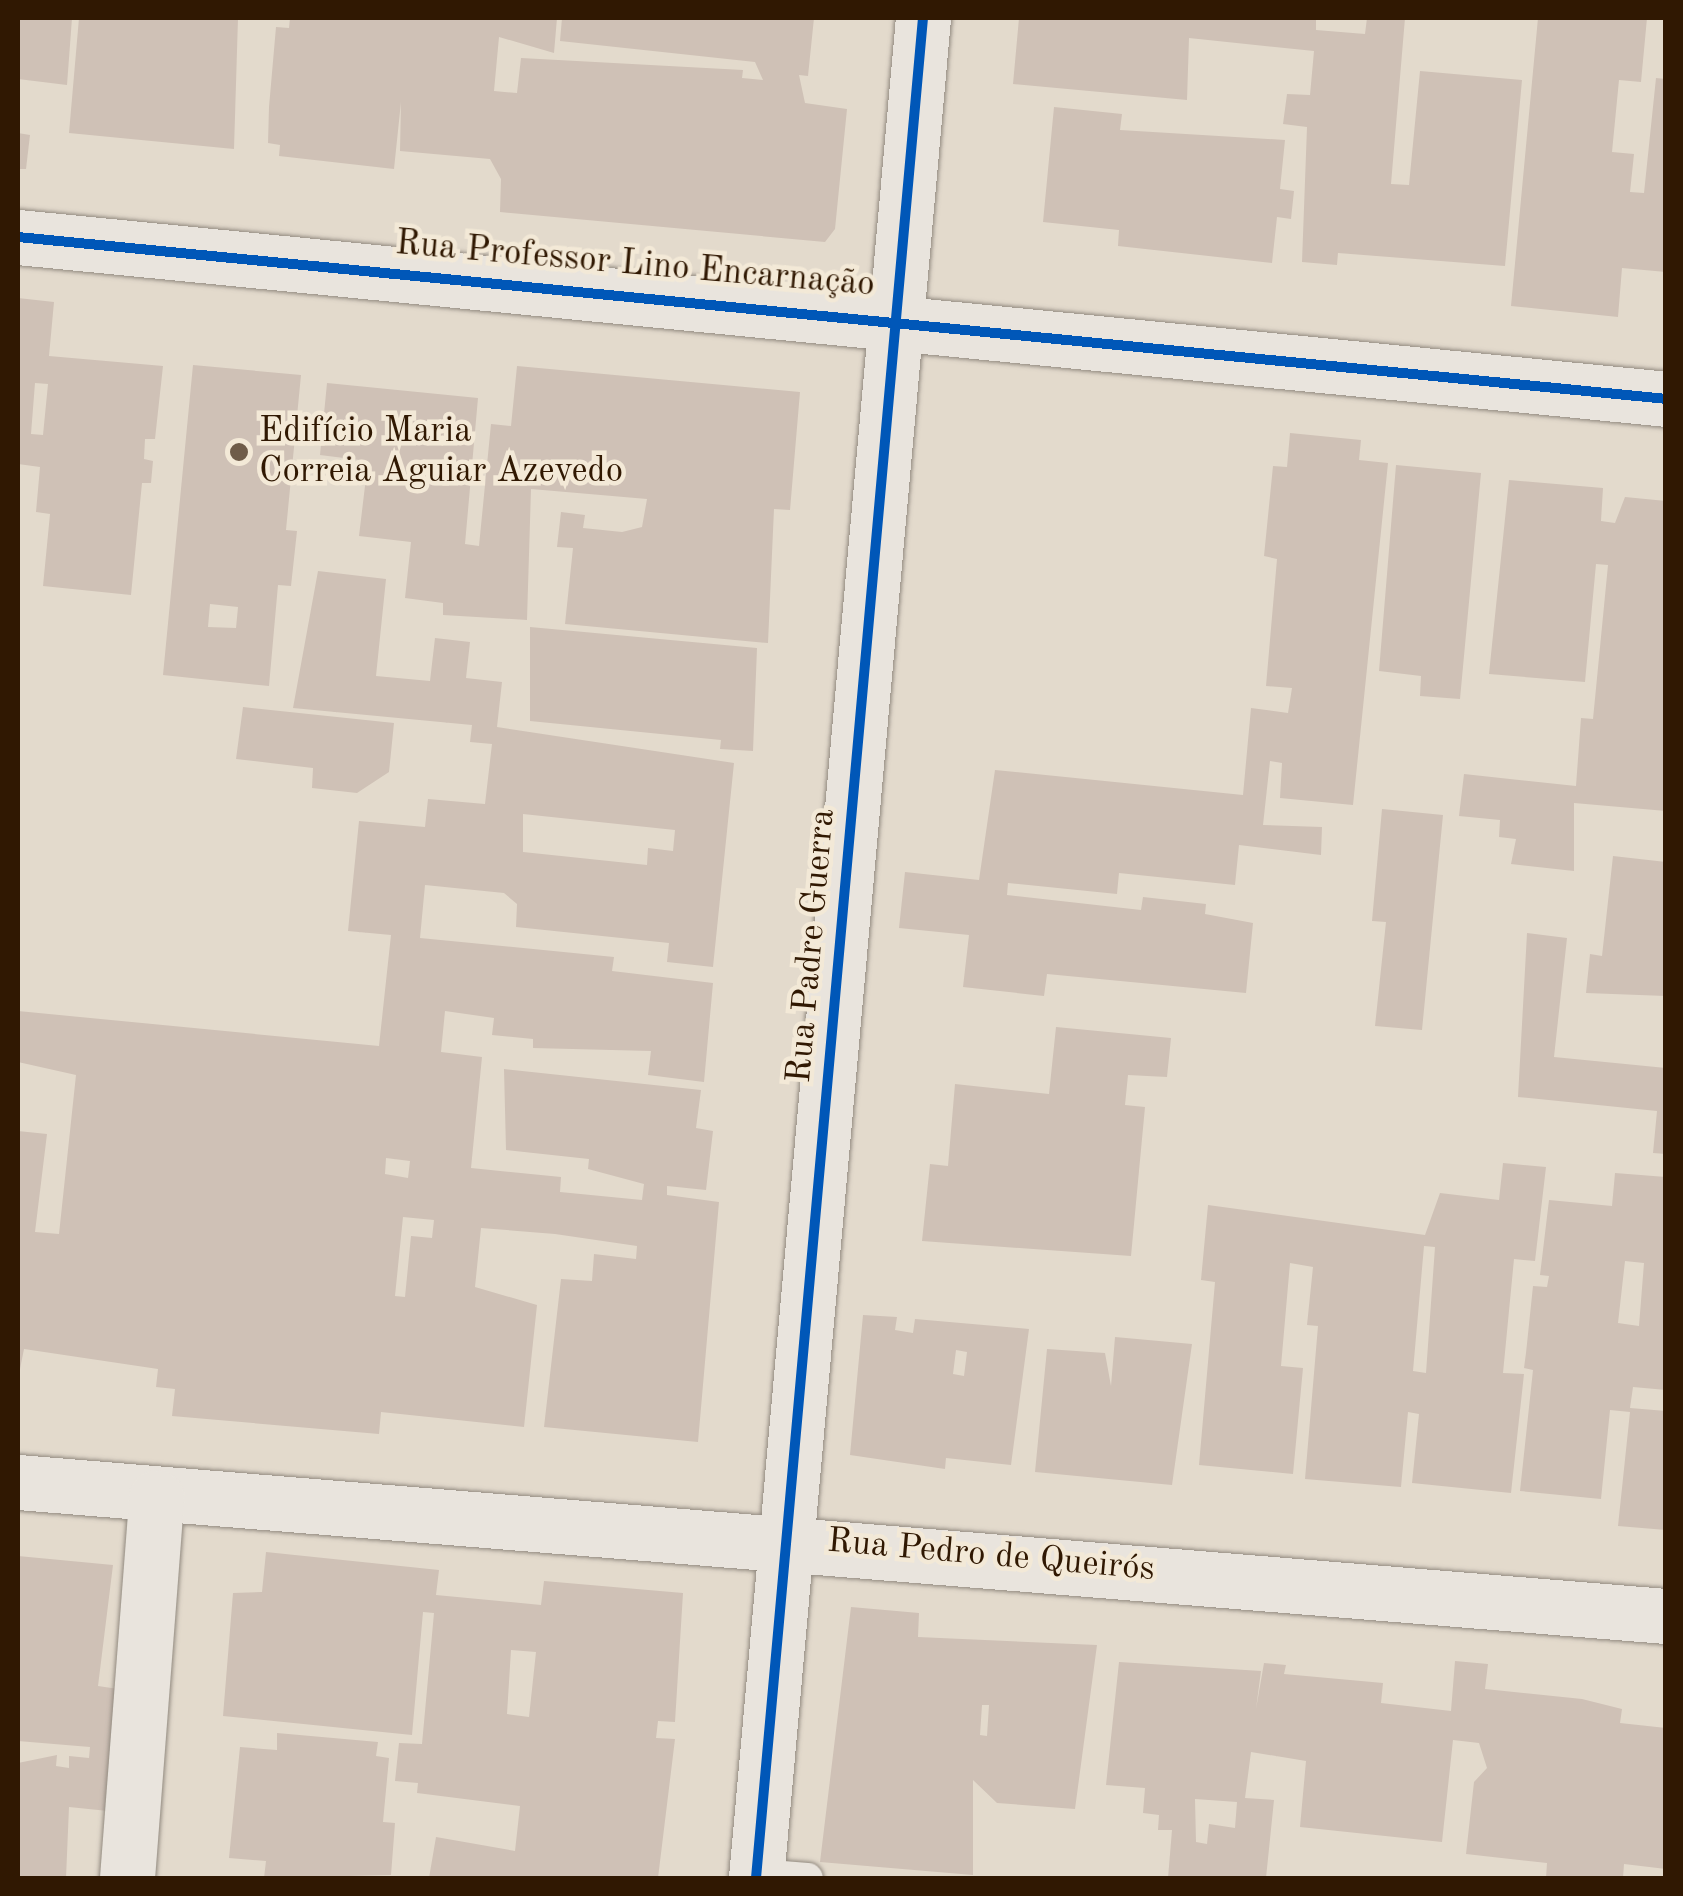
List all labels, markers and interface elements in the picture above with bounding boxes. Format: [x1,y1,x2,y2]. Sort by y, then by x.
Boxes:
street label: Rua Professor Lino Encarnação [394,223,876,307]
place label: Edifício Maria Correia Aguiar Azevedo [259,411,623,493]
marker: Edifício Maria Correia Aguiar Azevedo [228,441,250,463]
street label: Rua Padre Guerra [779,807,845,1085]
street label: Rua Pedro de Queirós [826,1521,1156,1591]

